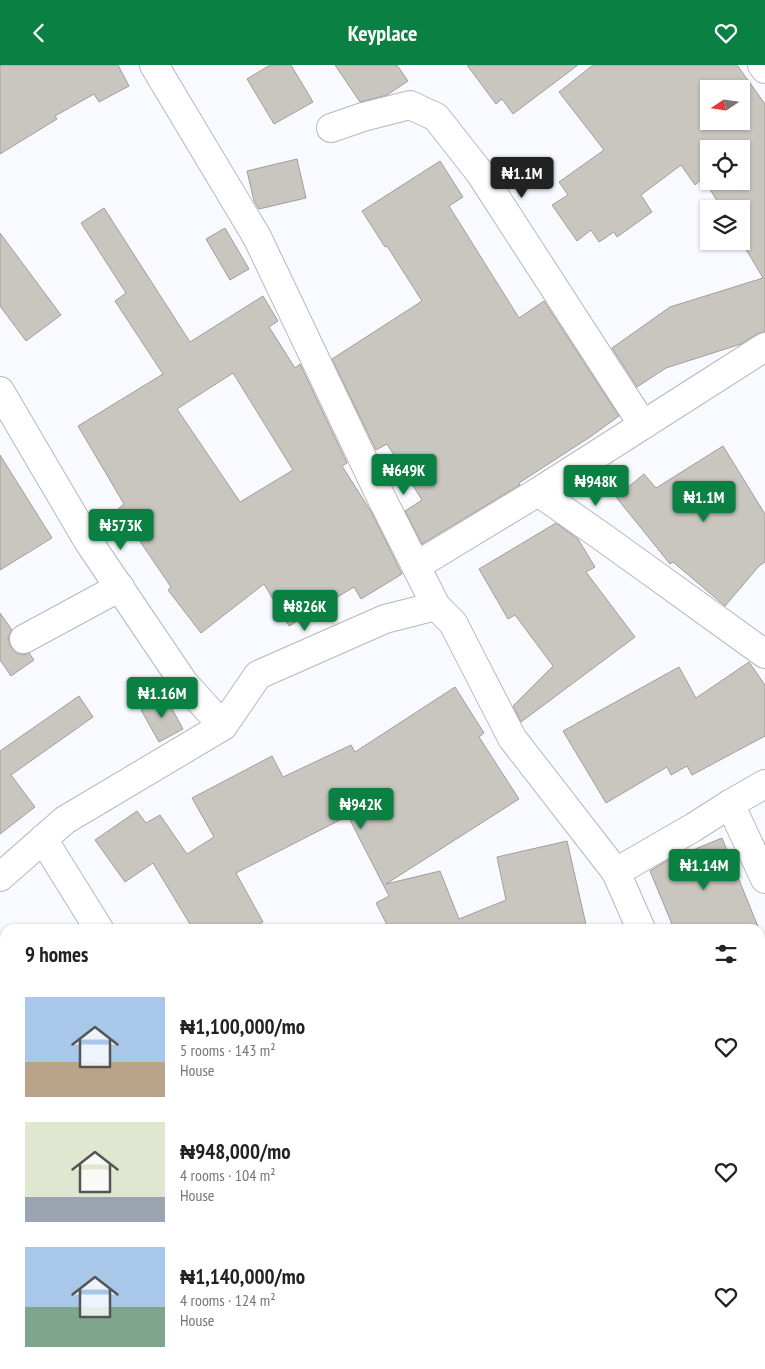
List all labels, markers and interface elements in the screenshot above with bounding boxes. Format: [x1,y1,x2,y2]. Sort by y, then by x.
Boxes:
icon: back [25,19,53,47]
text: Keyplace [348,19,417,47]
icon: heart [712,19,740,47]
north arrow [700,80,750,130]
map controls [700,80,750,250]
button: locate [700,140,750,190]
pin: ₦1.1M [487,157,557,199]
text: ₦1.1M [502,163,542,183]
button: layers [700,200,750,250]
pin: ₦649K [369,453,439,496]
text: ₦649K [383,460,425,480]
pin: ₦948K [561,465,631,507]
text: ₦948K [575,471,617,491]
pin: ₦1.1M [669,481,739,523]
text: ₦1.1M [684,487,724,507]
pin: ₦573K [86,509,156,551]
text: ₦573K [100,515,142,535]
pin: ₦826K [270,589,340,632]
text: ₦826K [284,596,326,616]
pin: ₦1.16M [121,677,203,719]
text: ₦1.16M [138,683,186,703]
pin: ₦942K [326,787,396,830]
text: ₦942K [340,794,382,814]
pin: ₦1.14M [663,849,745,891]
text: ₦1.14M [680,855,728,875]
icon: filters [712,940,740,968]
text: 9 homes [25,941,88,968]
text: ₦1,100,000/mo [180,1013,305,1040]
icon: home [65,1017,125,1077]
icon: heart [712,1033,740,1061]
text: 5 rooms · 143 m² [180,1040,276,1060]
text: House [180,1060,214,1080]
text: ₦948,000/mo [180,1138,291,1165]
icon: home [65,1142,125,1202]
icon: heart [712,1158,740,1186]
text: 4 rooms · 104 m² [180,1165,276,1185]
text: House [180,1185,214,1205]
text: ₦1,140,000/mo [180,1263,305,1290]
icon: home [65,1267,125,1327]
icon: heart [712,1283,740,1311]
text: 4 rooms · 124 m² [180,1290,276,1310]
text: House [180,1310,214,1330]

